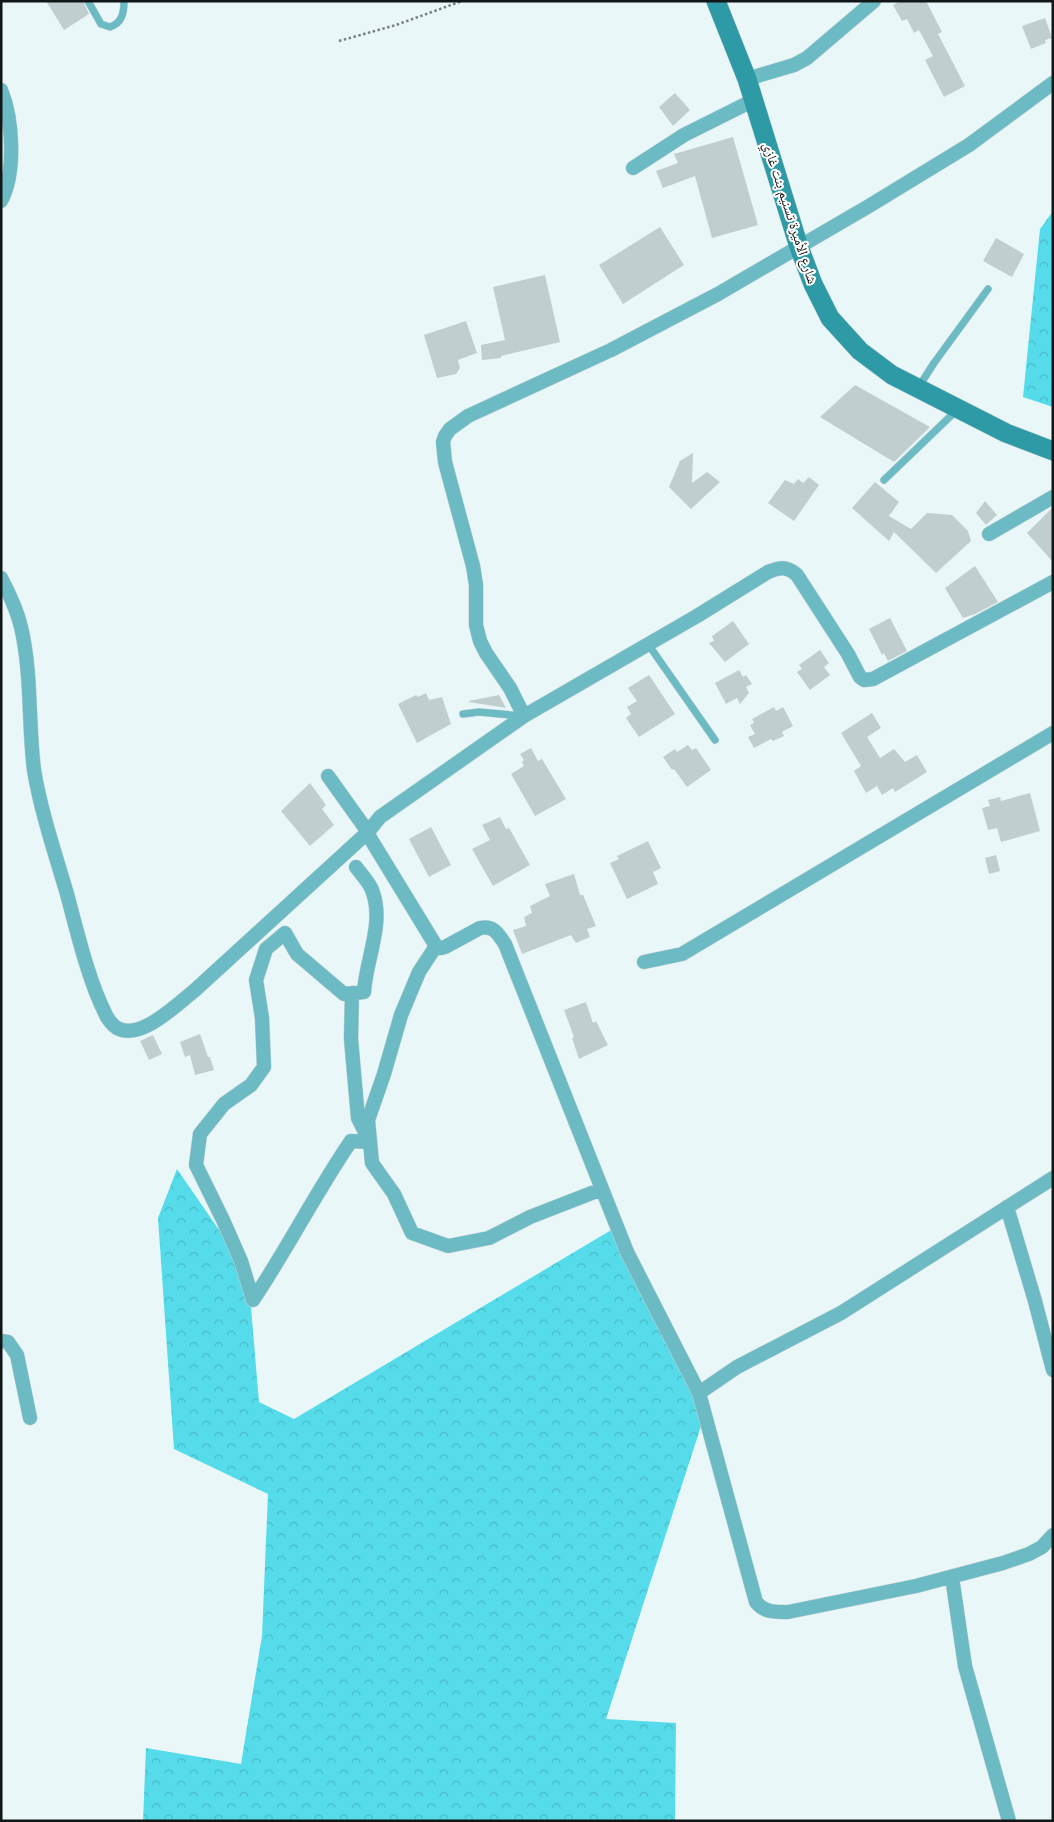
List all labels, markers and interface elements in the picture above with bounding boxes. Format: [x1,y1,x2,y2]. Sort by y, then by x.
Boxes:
street label: شارع الأميرة تسنيم بنت غازي [757,140,821,287]

